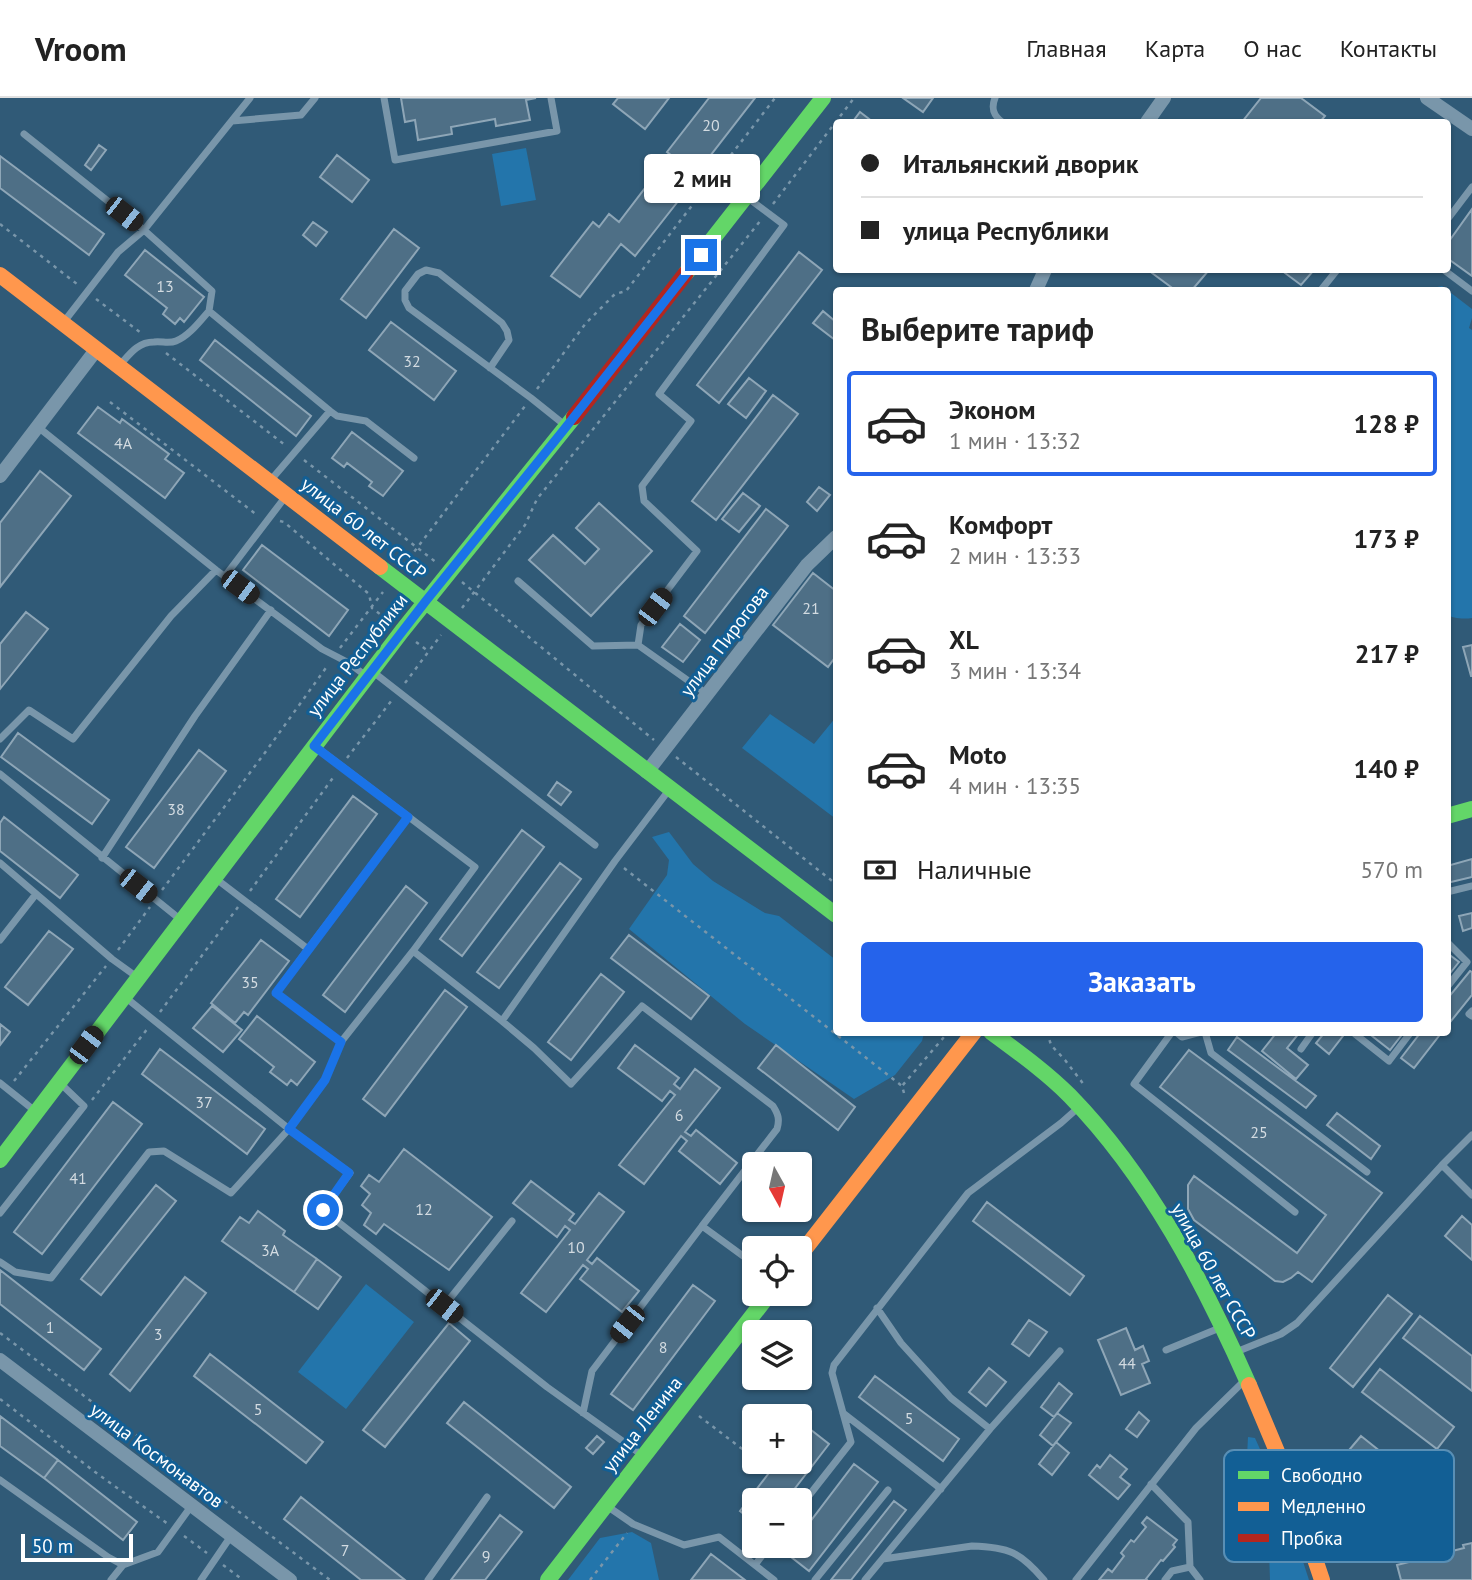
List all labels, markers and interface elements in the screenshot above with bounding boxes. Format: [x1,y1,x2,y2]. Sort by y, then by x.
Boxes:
text: Vroom [35,27,127,70]
text: Главная [1026,33,1107,64]
text: Карта [1145,33,1205,64]
text: О нас [1243,33,1302,64]
text: Контакты [1340,33,1437,64]
house number: 20 [702,115,720,135]
text: Итальянский дворик [903,147,1138,180]
callout: 2 мин [643,153,759,202]
text: 2 мин [672,164,732,193]
car [101,193,148,235]
text: улица Республики [903,214,1109,247]
route end [685,239,717,271]
house number: 13 [156,276,174,296]
text: Выберите тариф [861,308,1094,350]
house number: 32 [403,351,421,371]
icon: car [865,392,928,455]
text: Эконом [949,393,1036,426]
text: 128 ₽ [1353,407,1419,440]
text: 1 мин · 13:32 [949,426,1081,455]
house number: 4А [114,433,133,453]
street label: улица 60 лет СССР [296,472,432,584]
icon: car [865,507,928,570]
text: Комфорт [949,508,1052,541]
text: 173 ₽ [1353,522,1419,555]
text: 2 мин · 13:33 [949,541,1081,570]
car [217,566,264,608]
street label: улица Пирогова [675,581,773,701]
car [634,584,677,630]
street label: улица Республики [301,589,413,721]
house number: 21 [802,598,820,618]
icon: car [865,622,928,685]
text: XL [949,623,979,656]
text: 217 ₽ [1355,637,1419,670]
text: 3 мин · 13:34 [949,656,1081,685]
icon: car [865,737,928,800]
text: Moto [949,738,1007,771]
text: 140 ₽ [1353,752,1419,785]
text: 4 мин · 13:35 [949,771,1081,800]
house number: 38 [167,799,185,819]
icon: cash [861,851,899,889]
text: Наличные [917,853,1032,886]
text: 570 m [1361,855,1423,884]
car [115,865,162,907]
button: Заказать [861,942,1423,1022]
house number: 35 [241,972,259,992]
car [65,1022,108,1068]
house number: 37 [195,1092,213,1112]
house number: 6 [675,1105,683,1125]
house number: 25 [1250,1122,1268,1142]
north arrow [742,1152,812,1222]
map controls [742,1152,812,1558]
house number: 41 [69,1168,87,1188]
route start [307,1194,339,1226]
street label: улица 60 лет СССР [1166,1198,1262,1344]
house number: 12 [415,1199,433,1219]
button: locate [742,1236,812,1306]
house number: 10 [567,1237,585,1257]
house number: 3А [261,1240,280,1260]
car [421,1285,468,1327]
car [606,1301,649,1347]
house number: 1 [46,1317,54,1337]
button: layers [742,1320,812,1390]
house number: 3 [154,1324,162,1344]
house number: 8 [659,1337,667,1357]
house number: 44 [1118,1353,1136,1373]
street label: улица Ленина [597,1371,687,1477]
street label: улица Космонавтов [85,1397,229,1513]
house number: 5 [254,1399,262,1419]
button: + [742,1404,812,1474]
house number: 5 [905,1408,913,1428]
legend [1224,1450,1454,1562]
text: Свободно [1281,1463,1363,1487]
button: − [742,1488,812,1558]
text: Медленно [1281,1494,1366,1518]
text: Пробка [1281,1526,1343,1550]
scale bar [21,1531,133,1563]
text: 50 m [32,1534,73,1558]
house number: 7 [341,1540,349,1560]
house number: 9 [482,1546,490,1566]

